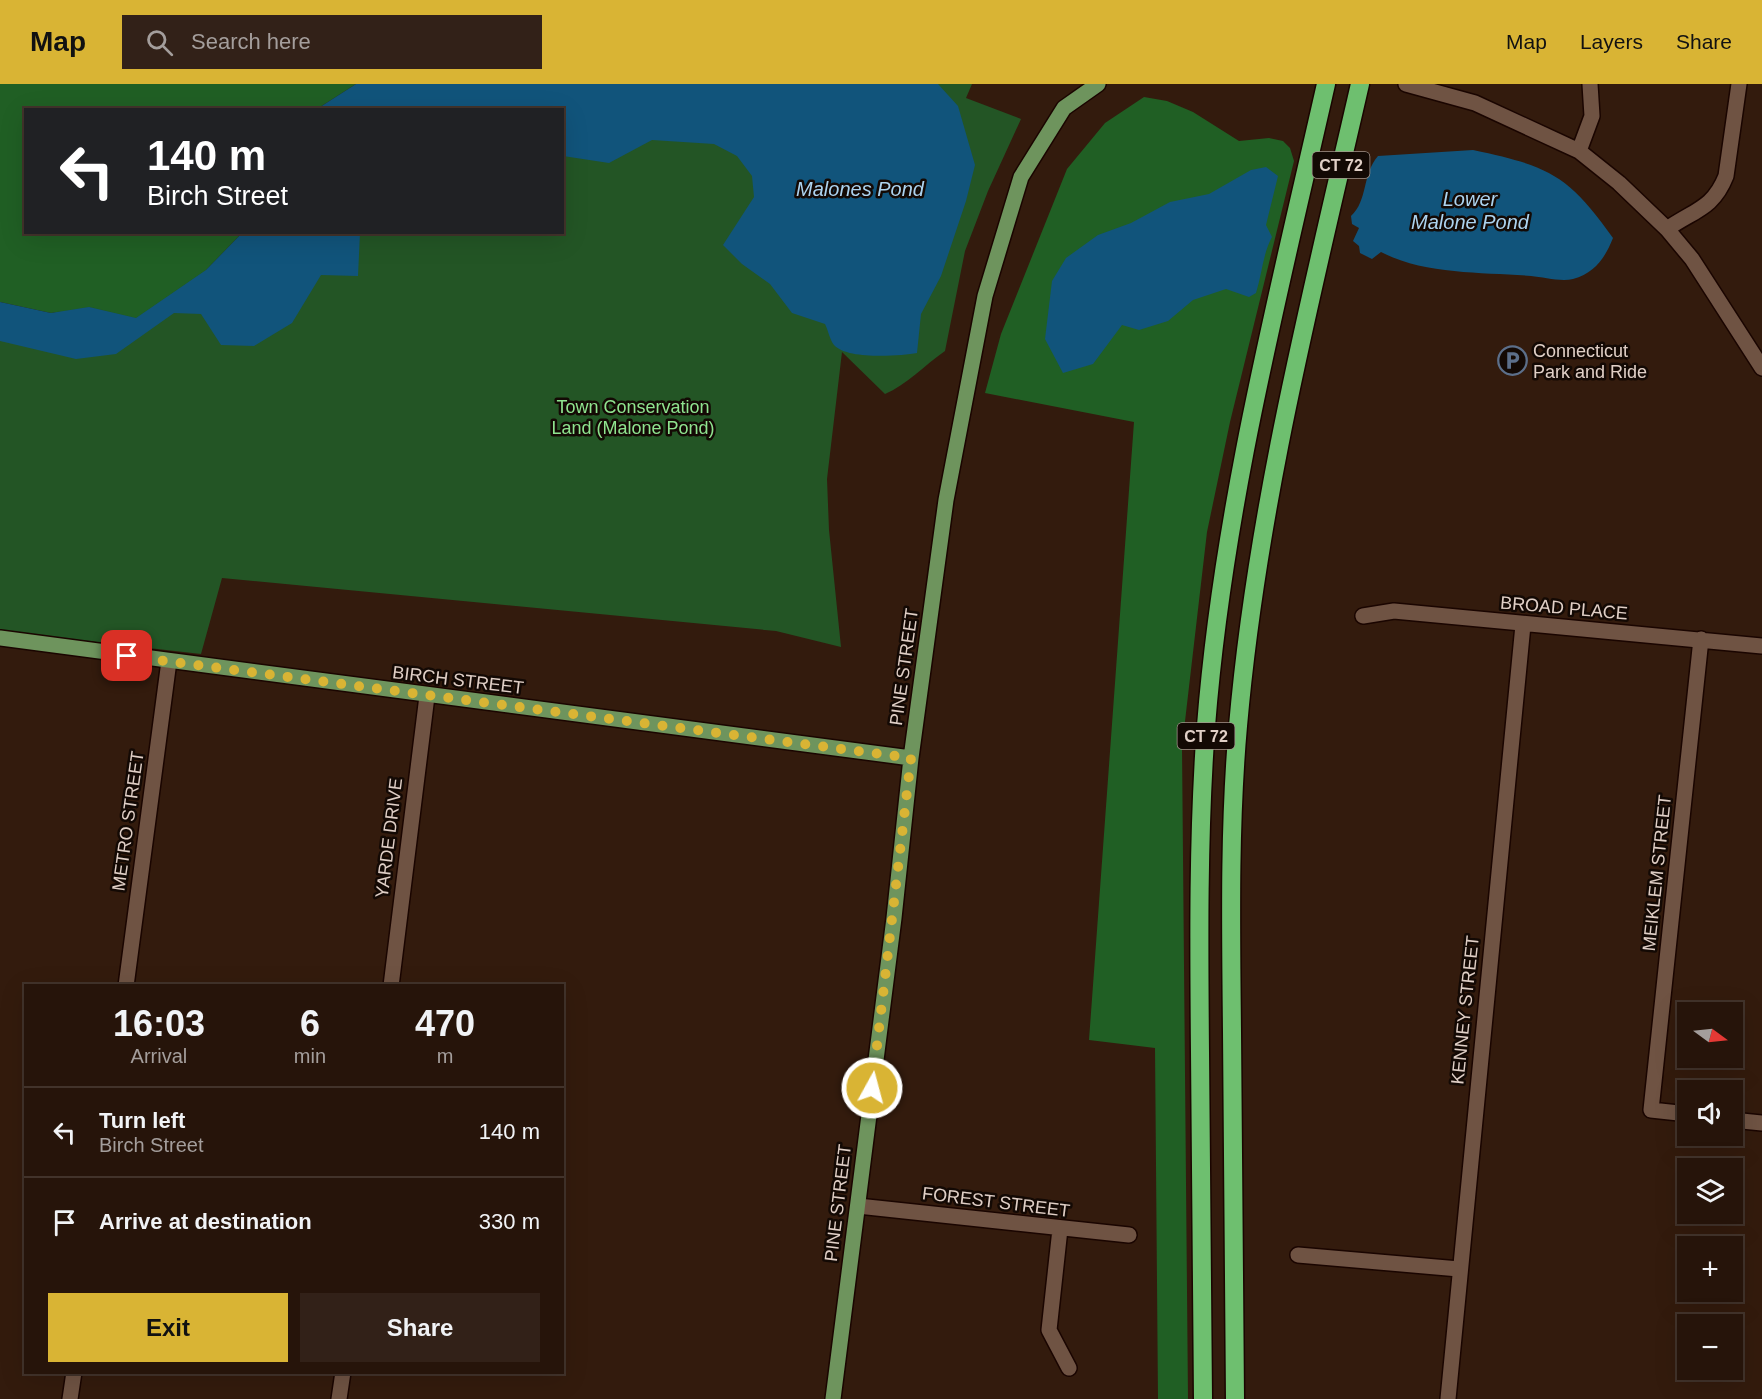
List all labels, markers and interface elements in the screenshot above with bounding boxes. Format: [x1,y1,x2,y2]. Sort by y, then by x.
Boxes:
search box [122,15,542,69]
text: Map [30,26,86,57]
icon: search [143,26,176,59]
text: Search here [191,29,311,54]
text: Map [1506,30,1547,53]
text: Layers [1580,30,1643,53]
text: Share [1676,30,1732,53]
icon: left [48,132,126,210]
text: 140 m [147,132,266,179]
road number: CT 72 [1312,152,1370,178]
water label: Malones Pond [796,178,925,200]
text: Birch Street [147,181,288,211]
water label: Lower Malone Pond [1411,188,1530,233]
place label: Connecticut Park and Ride [1533,341,1647,382]
parking icon: Connecticut Park and Ride [1496,345,1528,377]
park label: Town Conservation Land (Malone Pond) [551,397,715,438]
street label: BROAD PLACE [1499,592,1629,624]
street label: PINE STREET [886,607,922,727]
pin [101,630,152,681]
icon: arrive [110,639,143,672]
street label: BIRCH STREET [391,662,525,698]
road number: CT 72 [1178,723,1234,749]
street label: METRO STREET [108,750,148,892]
street label: YARDE DRIVE [372,777,406,899]
street label: MEIKLEM STREET [1639,794,1675,952]
street label: KENNEY STREET [1447,935,1483,1085]
north arrow [1677,1002,1743,1068]
map controls [1677,1002,1743,1380]
text: 16:03 [113,1003,205,1044]
text: 6 [300,1003,320,1044]
text: 470 [415,1003,475,1044]
text: Arrival [131,1045,187,1067]
text: min [294,1045,326,1067]
text: m [437,1045,453,1067]
position arrow [840,1056,904,1120]
button: sound [1677,1080,1743,1146]
text: Turn left [99,1108,185,1133]
icon: left [48,1116,81,1149]
text: 140 m [479,1119,540,1144]
text: Birch Street [99,1134,203,1156]
street label: PINE STREET [821,1143,855,1263]
button: layers [1677,1158,1743,1224]
street label: FOREST STREET [921,1183,1071,1221]
icon: arrive [48,1206,81,1239]
text: Arrive at destination [99,1209,312,1234]
text: 330 m [479,1209,540,1234]
button: + [1677,1236,1743,1302]
button: Exit [48,1293,288,1362]
button: Share [300,1293,540,1362]
button: − [1677,1314,1743,1380]

